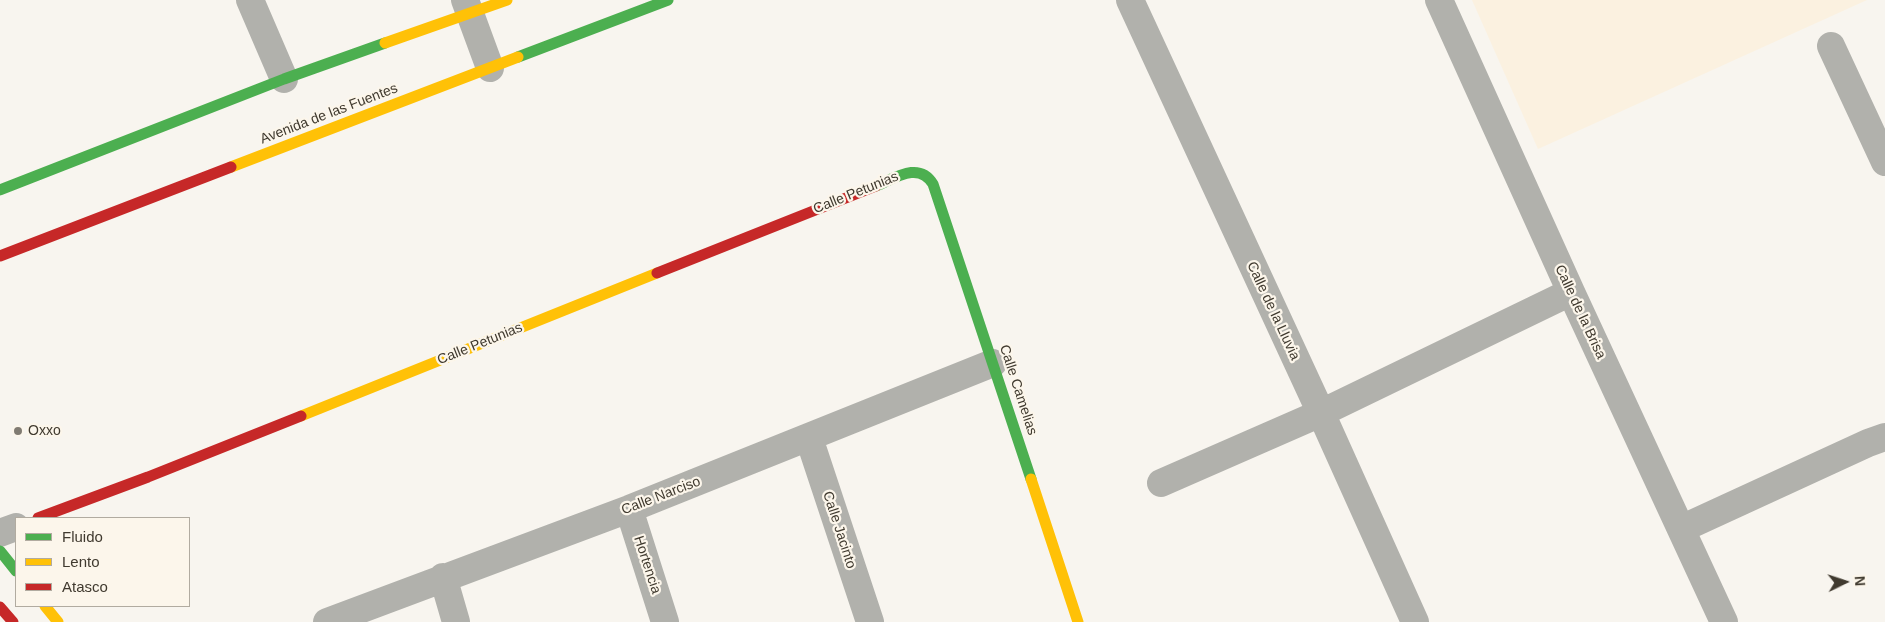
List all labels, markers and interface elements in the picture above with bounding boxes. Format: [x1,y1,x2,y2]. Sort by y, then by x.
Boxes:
street label: Avenida de las Fuentes [258,80,400,148]
street label: Calle Petunias [811,168,901,218]
street label: Calle de la Lluvia [1243,259,1303,363]
street label: Calle de la Brisa [1551,262,1609,362]
street label: Calle Petunias [435,319,525,369]
street label: Calle Camelias [995,343,1041,437]
place label: Oxxo [28,423,61,439]
marker: Oxxo [12,425,24,437]
street label: Calle Narciso [619,473,703,519]
street label: Calle Jacinto [819,489,859,571]
legend [15,517,190,607]
text: Fluido [62,528,103,545]
street label: Hortencia [630,534,664,596]
text: Lento [62,553,100,570]
north arrow [1820,557,1870,607]
text: N [1852,575,1868,587]
text: Atasco [62,578,108,595]

